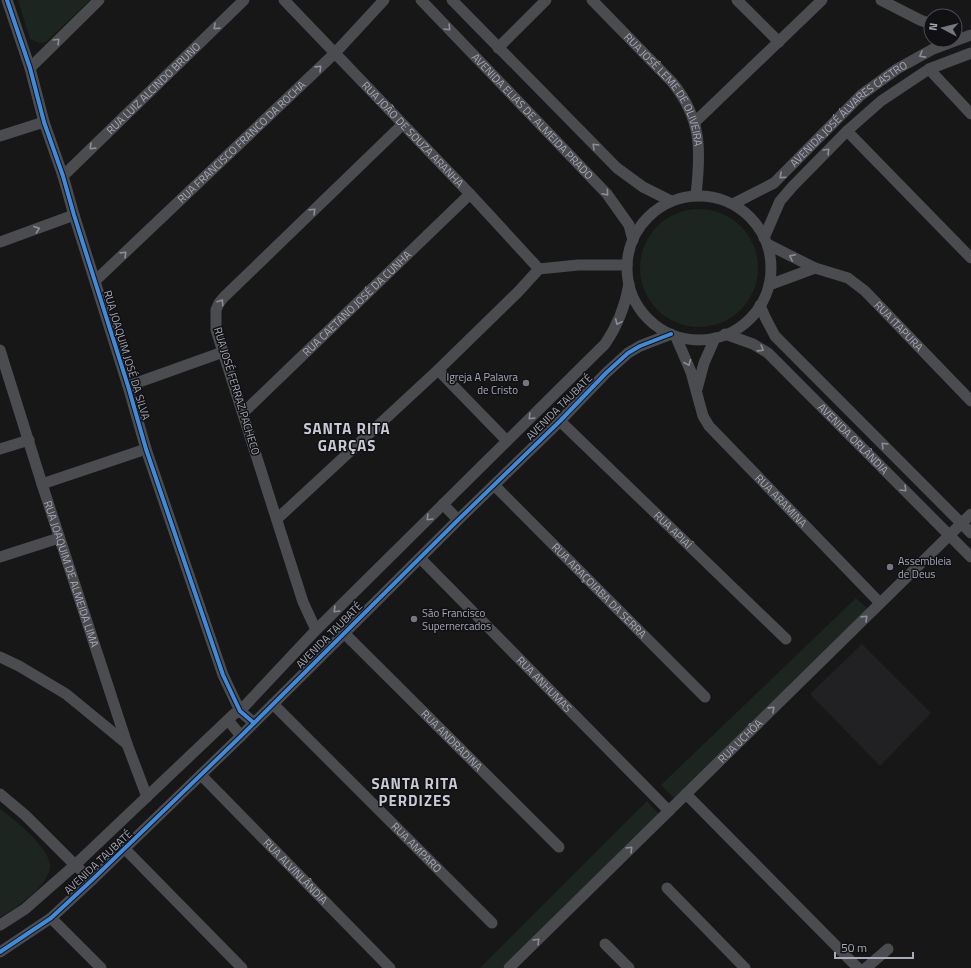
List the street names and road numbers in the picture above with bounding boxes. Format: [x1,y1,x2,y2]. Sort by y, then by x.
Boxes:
street label: RUA JOSÉ LEME DE OLIVEIRA [620,29,706,147]
street label: RUA LUIZ ALCINDO BRUNO [103,39,204,138]
street label: AVENIDA ELIAS DE ALMEIDA PRADO [468,50,597,183]
street label: AVENIDA JOSÉ ÁLVARES CASTRO [786,57,910,171]
street label: RUA FRANCISCO FRANCO DA ROCHA [174,77,309,207]
street label: RUA JOÃO DE SOUZA ARANHA [358,78,468,191]
street label: RUA CAETANO JOSÉ DA CUNHA [299,247,415,360]
street label: RUA JOAQUIM JOSÉ DA SILVA [100,288,155,422]
street label: RUA ITAPURA [871,297,927,355]
street label: RUA JOSÉ FERRAZ PACHECO [210,325,264,457]
street label: AVENIDA TAUBATÉ [522,370,596,444]
street label: AVENIDA ORLÂNDIA [814,399,893,478]
street label: RUA ARAMINA [751,470,811,531]
street label: RUA JOAQUIM DE ALMEIDA LIMA [40,498,103,650]
street label: RUA APIAÍ [650,508,696,553]
street label: RUA ARAÇOIABA DA SERRA [548,539,650,642]
street label: AVENIDA TAUBATÉ [292,598,366,672]
street label: RUA ANHUMAS [513,653,575,716]
street label: RUA ANDRADINA [417,706,486,775]
street label: RUA UCHÔA [714,715,766,767]
street label: RUA AMPARO [388,819,445,876]
street label: AVENIDA TAUBATÉ [60,826,136,898]
street label: RUA ALVINLÂNDIA [260,835,332,908]

